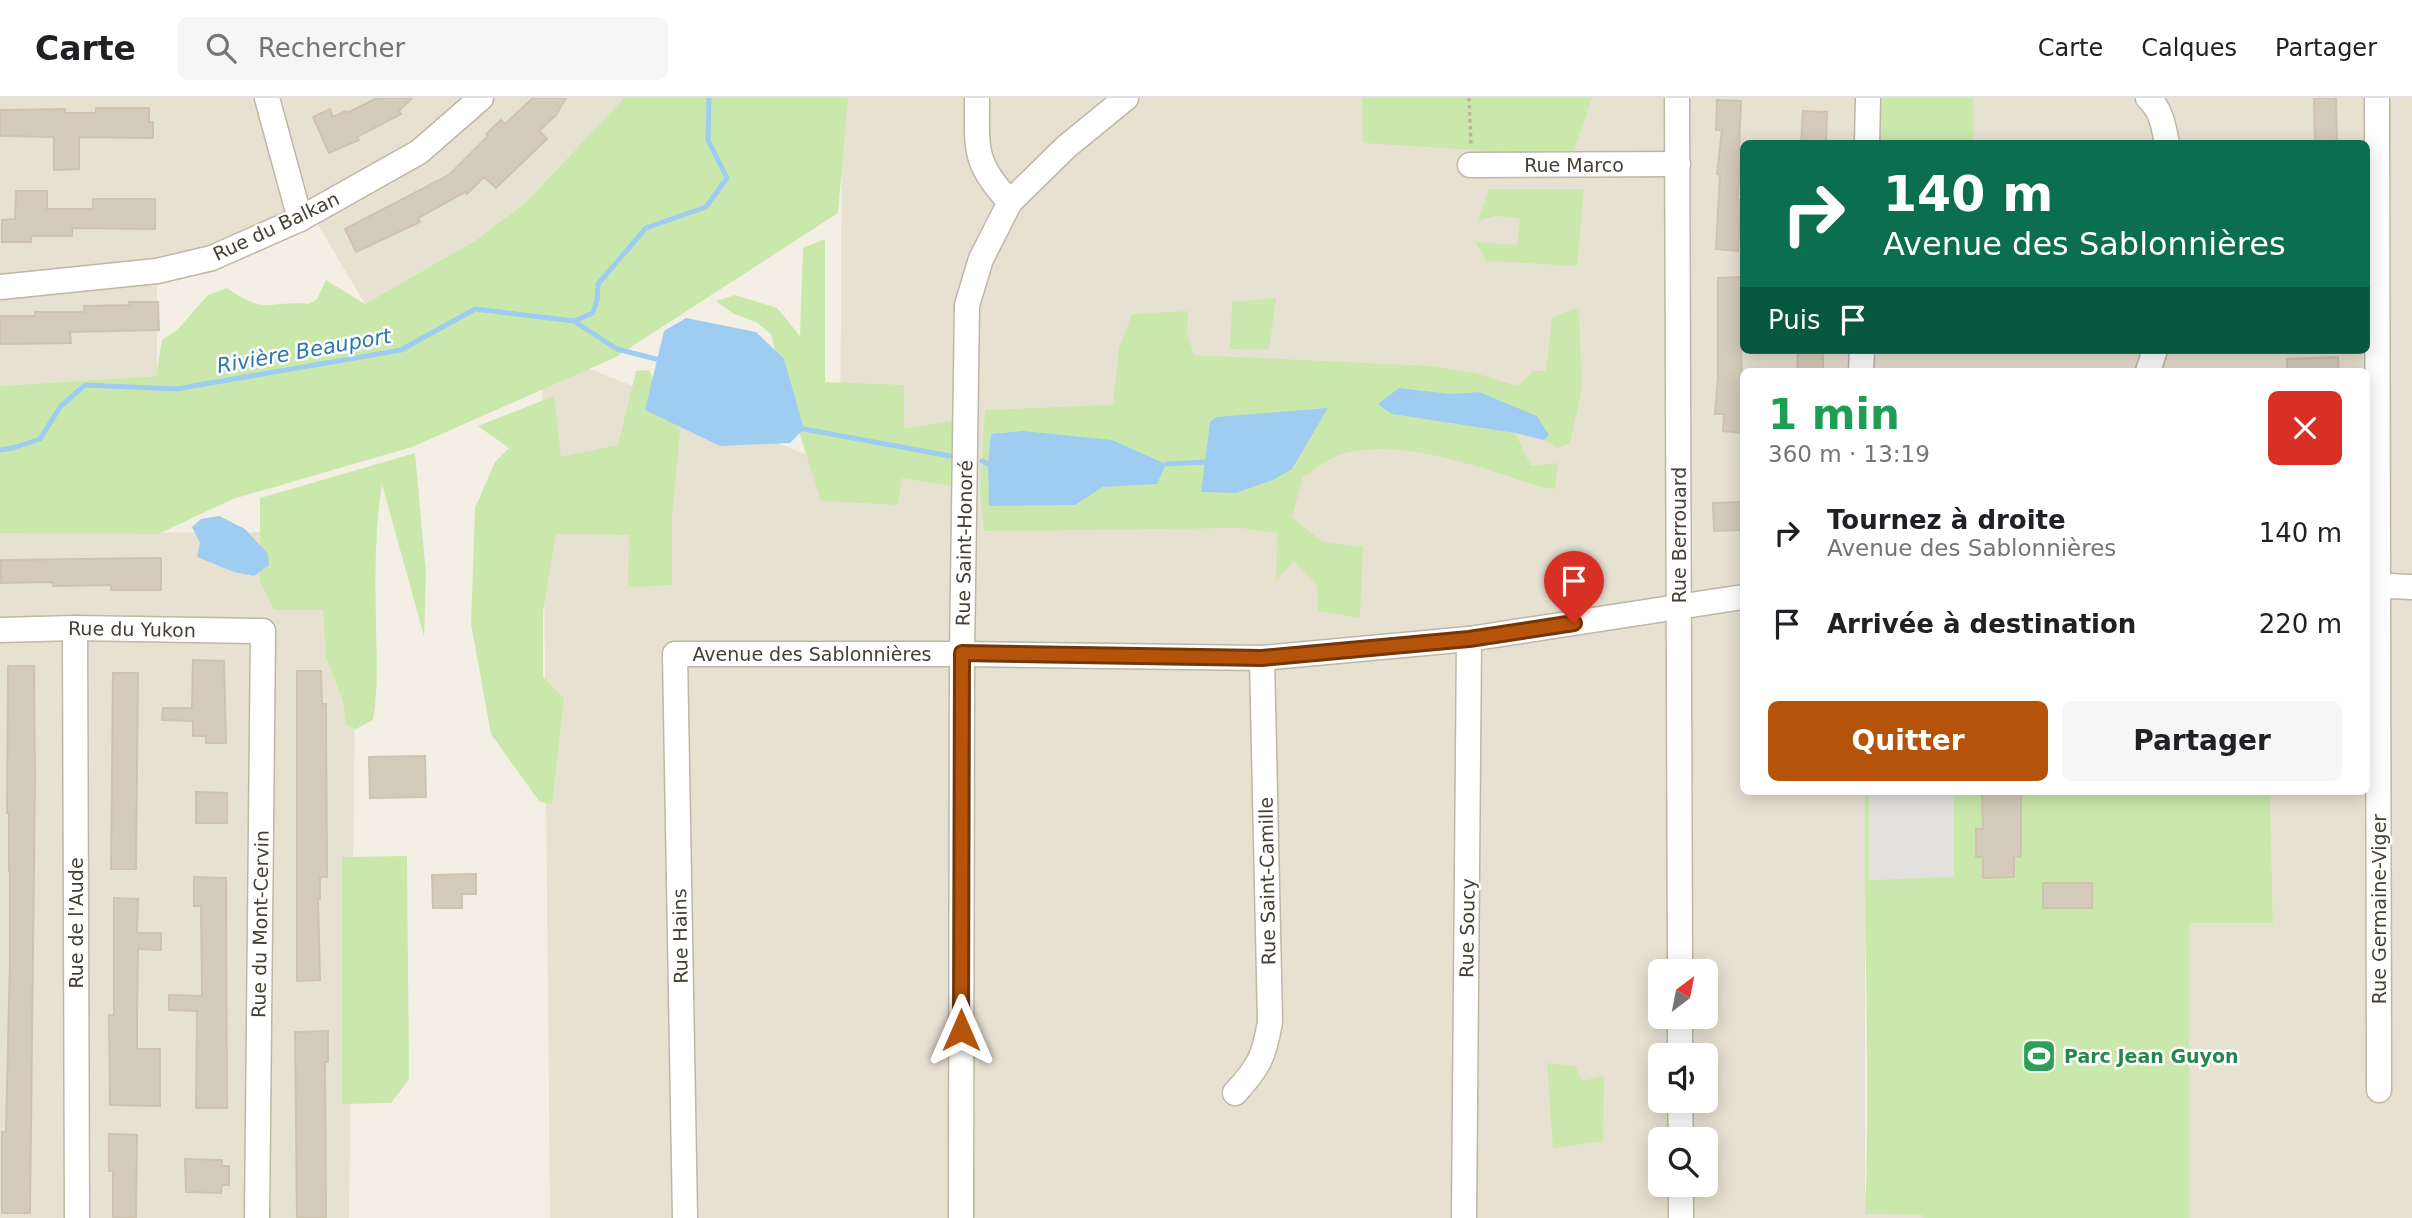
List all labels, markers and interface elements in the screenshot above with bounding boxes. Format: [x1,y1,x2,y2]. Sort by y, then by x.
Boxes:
search box [178,17,668,80]
text: Carte [35,29,136,68]
icon: search [202,29,240,67]
text: Rechercher [258,33,405,63]
text: Carte [2038,34,2103,62]
text: Calques [2141,34,2237,62]
text: Partager [2275,34,2377,62]
street label: Rue Marco [1524,154,1624,176]
text: 140 m [1883,166,2053,223]
icon: right [1768,168,1859,259]
street label: Rue du Balkan [209,187,343,265]
text: Avenue des Sablonnières [1883,225,2286,263]
icon: arrive [1834,301,1872,339]
text: Puis [1768,305,1820,335]
water label: Rivière Beauport [215,324,394,378]
text: 1 min [1768,390,1900,439]
button: close [2268,391,2342,465]
text: 360 m · 13:19 [1768,441,1930,467]
street label: Rue Saint-Honoré [952,460,976,626]
street label: Rue Berrouard [1668,467,1690,603]
text: Tournez à droite [1827,505,2066,535]
icon: right [1768,514,1806,552]
text: 140 m [2259,518,2342,548]
text: Avenue des Sablonnières [1827,535,2116,561]
pin [1544,551,1604,623]
icon: arrive [1555,562,1593,600]
icon: arrive [1768,605,1806,643]
text: Arrivée à destination [1827,609,2136,639]
text: 220 m [2259,609,2342,639]
street label: Rue du Yukon [68,617,196,641]
street label: Avenue des Sablonnières [692,643,932,665]
button: Quitter [1768,701,2048,781]
button: Partager [2062,701,2342,781]
street label: Rue Saint-Camille [1255,797,1279,965]
street label: Rue Germaine-Viger [2368,814,2390,1004]
street label: Rue du Mont-Cervin [247,830,273,1018]
street label: Rue de l'Aude [65,857,87,989]
street label: Rue Soucy [1455,878,1479,978]
street label: Rue Hains [668,888,692,984]
north arrow [1648,959,1718,1029]
map controls [1648,959,1718,1197]
position arrow [924,993,998,1067]
sports icon: Parc Jean Guyon [2020,1037,2058,1075]
button: sound [1648,1043,1718,1113]
place label: Parc Jean Guyon [2064,1045,2239,1067]
button: search [1648,1127,1718,1197]

